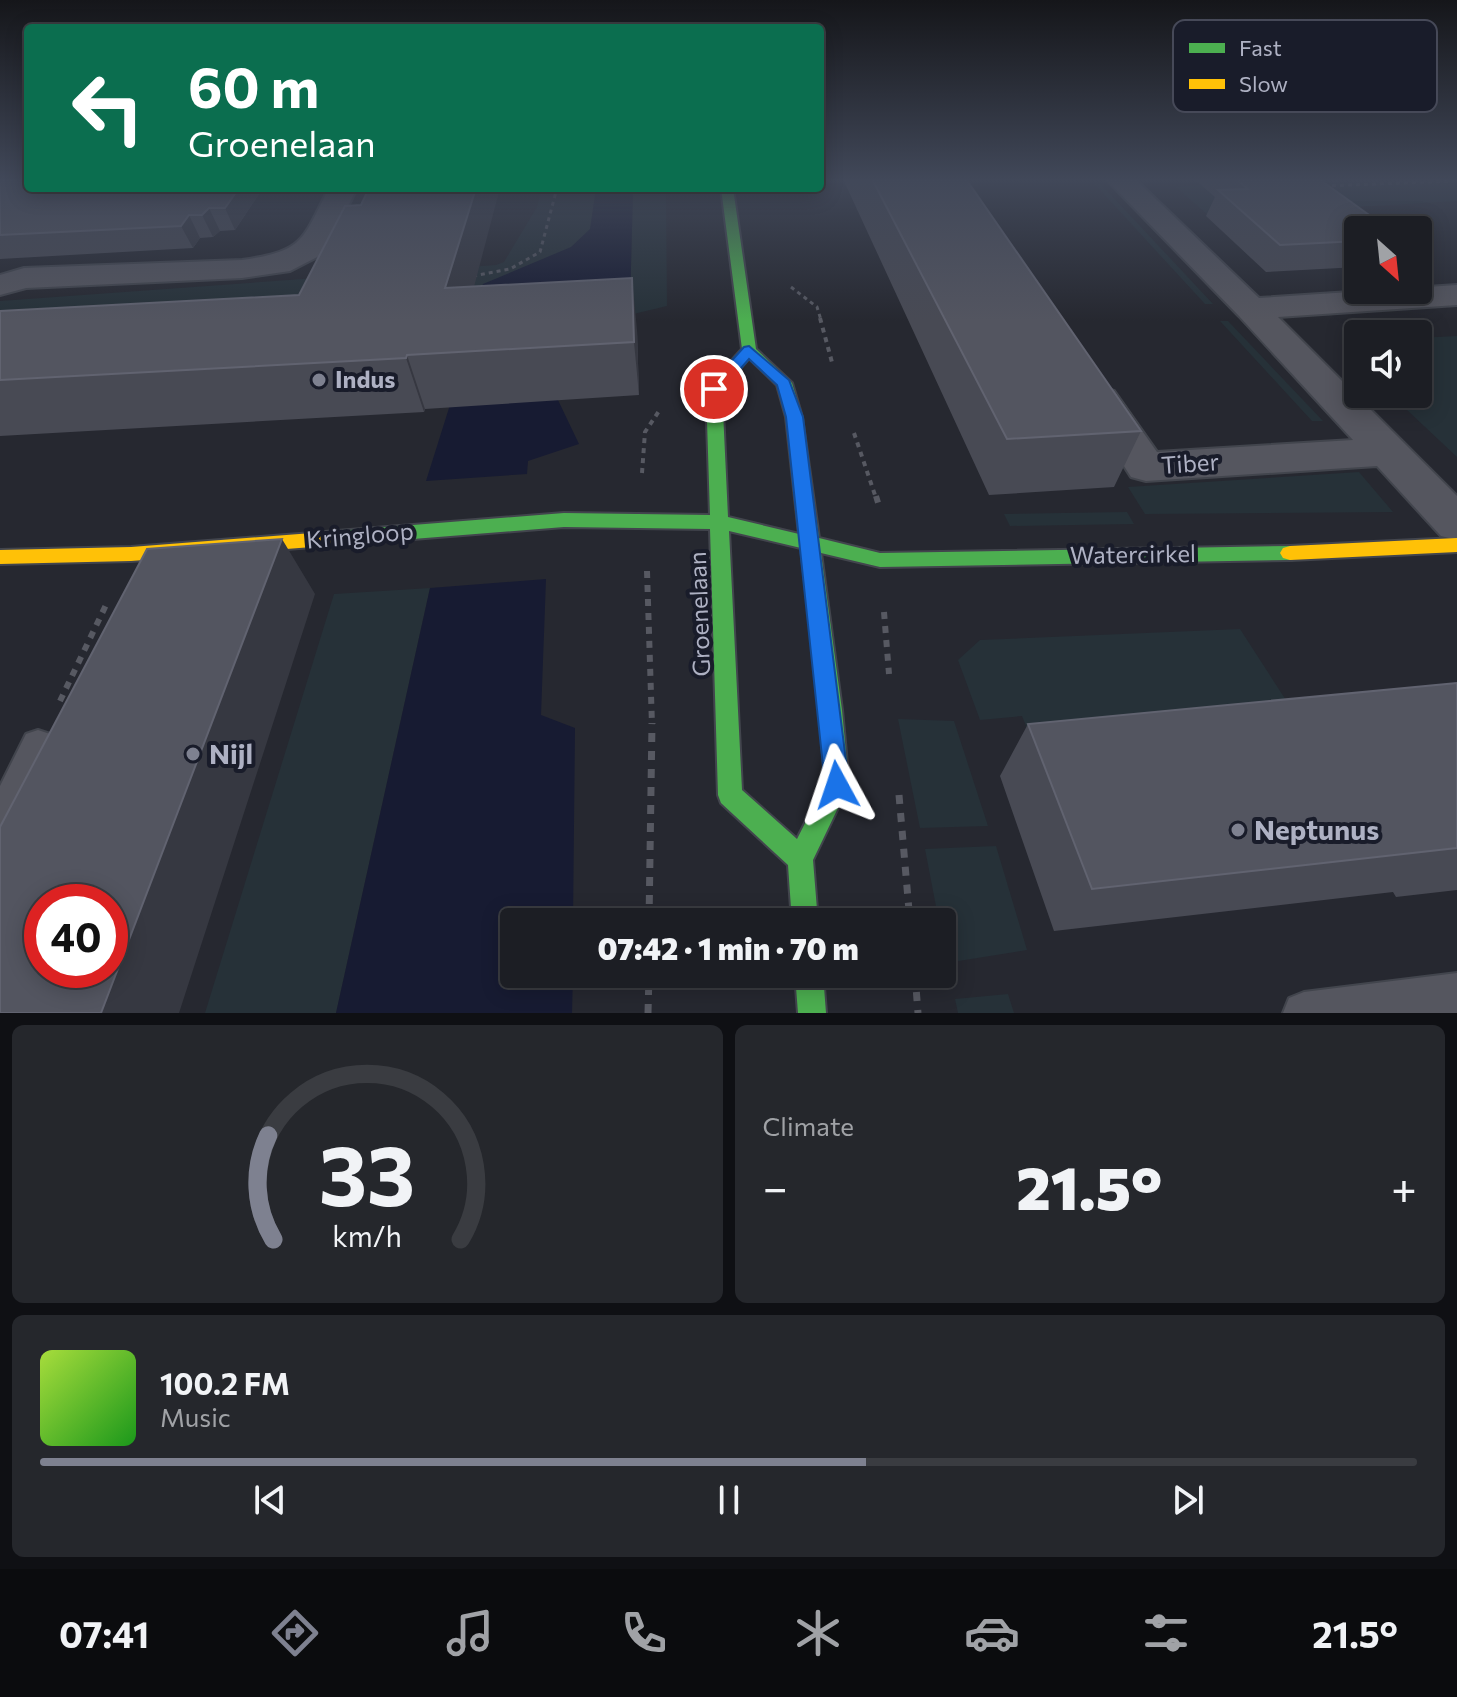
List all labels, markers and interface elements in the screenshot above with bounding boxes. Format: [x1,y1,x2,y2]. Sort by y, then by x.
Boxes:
legend [1173,20,1437,112]
text: Fast [1239,34,1282,61]
text: 60 m [188,51,319,120]
icon: left [56,56,160,160]
text: Slow [1239,70,1288,97]
text: Groenelaan [188,120,376,164]
north arrow [1344,216,1432,304]
map controls [1344,216,1432,408]
button: sound [1344,320,1432,408]
pin [680,355,748,423]
place label: Indus [335,364,395,393]
icon: arrive [692,367,736,411]
marker: Indus [310,371,328,389]
street label: Tiber [1160,446,1220,479]
street label: Kringloop [305,515,415,554]
street label: Watercirkel [1070,538,1196,569]
street label: Groenelaan [682,551,715,677]
place label: Nijl [209,736,253,770]
position arrow [795,743,879,827]
marker: Nijl [184,745,202,763]
place label: Neptunus [1254,812,1379,846]
marker: Neptunus [1229,821,1247,839]
speed limit sign: 40 [24,884,128,988]
text: 07:42 · 1 min · 70 m [597,929,859,966]
text: Climate [763,1110,854,1141]
text: 33 [319,1121,415,1223]
text: 21.5° [1016,1149,1162,1222]
text: − [763,1159,788,1213]
text: + [1391,1159,1417,1213]
text: km/h [332,1218,402,1253]
text: 100.2 FM [160,1364,290,1401]
text: Music [160,1401,231,1432]
icon: previous [248,1478,292,1522]
icon: pause [707,1478,751,1522]
icon: next [1166,1478,1210,1522]
icon: directions [267,1605,323,1661]
icon: music [442,1605,498,1661]
icon: phone [616,1605,672,1661]
icon: climate [790,1605,846,1661]
icon: car [964,1605,1020,1661]
icon: filters [1138,1605,1194,1661]
text: 07:41 [59,1611,149,1655]
text: 21.5° [1312,1611,1398,1655]

